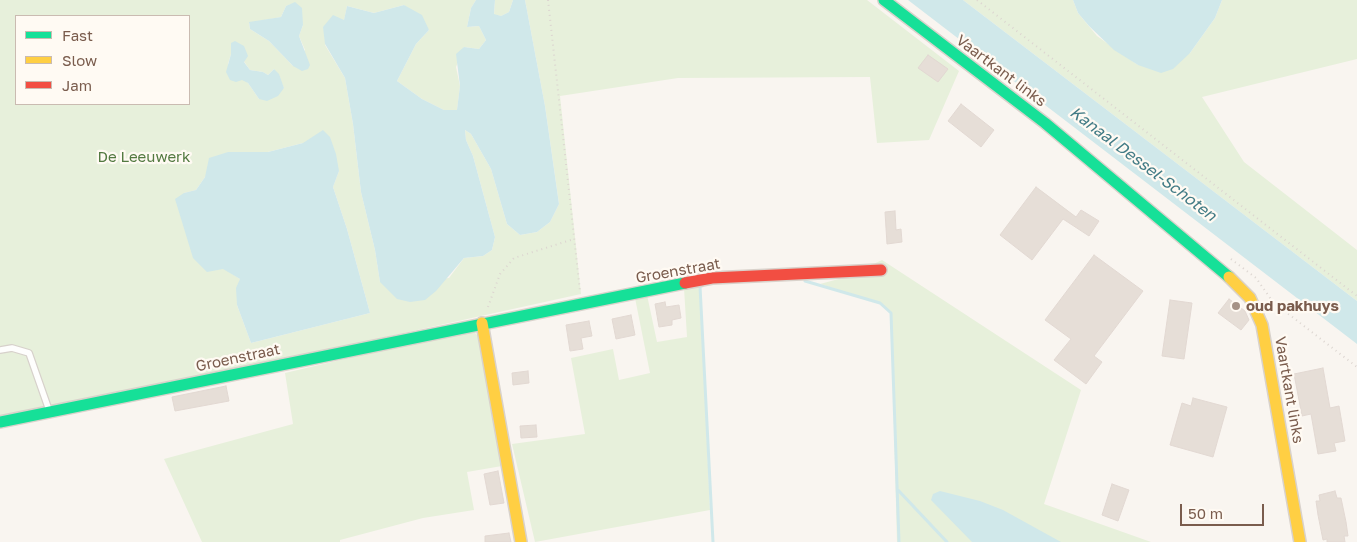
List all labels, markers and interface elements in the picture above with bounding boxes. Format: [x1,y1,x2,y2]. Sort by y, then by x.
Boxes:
legend [15,15,190,105]
text: Fast [62,26,93,44]
street label: Vaartkant links [952,31,1050,111]
text: Slow [62,51,97,69]
text: Jam [62,76,92,94]
water label: Kanaal Dessel-Schoten [1066,103,1220,225]
park label: De Leeuwerk [98,148,190,166]
street label: Groenstraat [634,255,722,287]
place label: oud pakhuys [1246,297,1339,315]
marker: oud pakhuys [1230,300,1242,312]
street label: Vaartkant links [1271,335,1307,445]
street label: Groenstraat [194,340,282,376]
scale bar [1182,494,1266,526]
text: 50 m [1188,504,1223,522]

